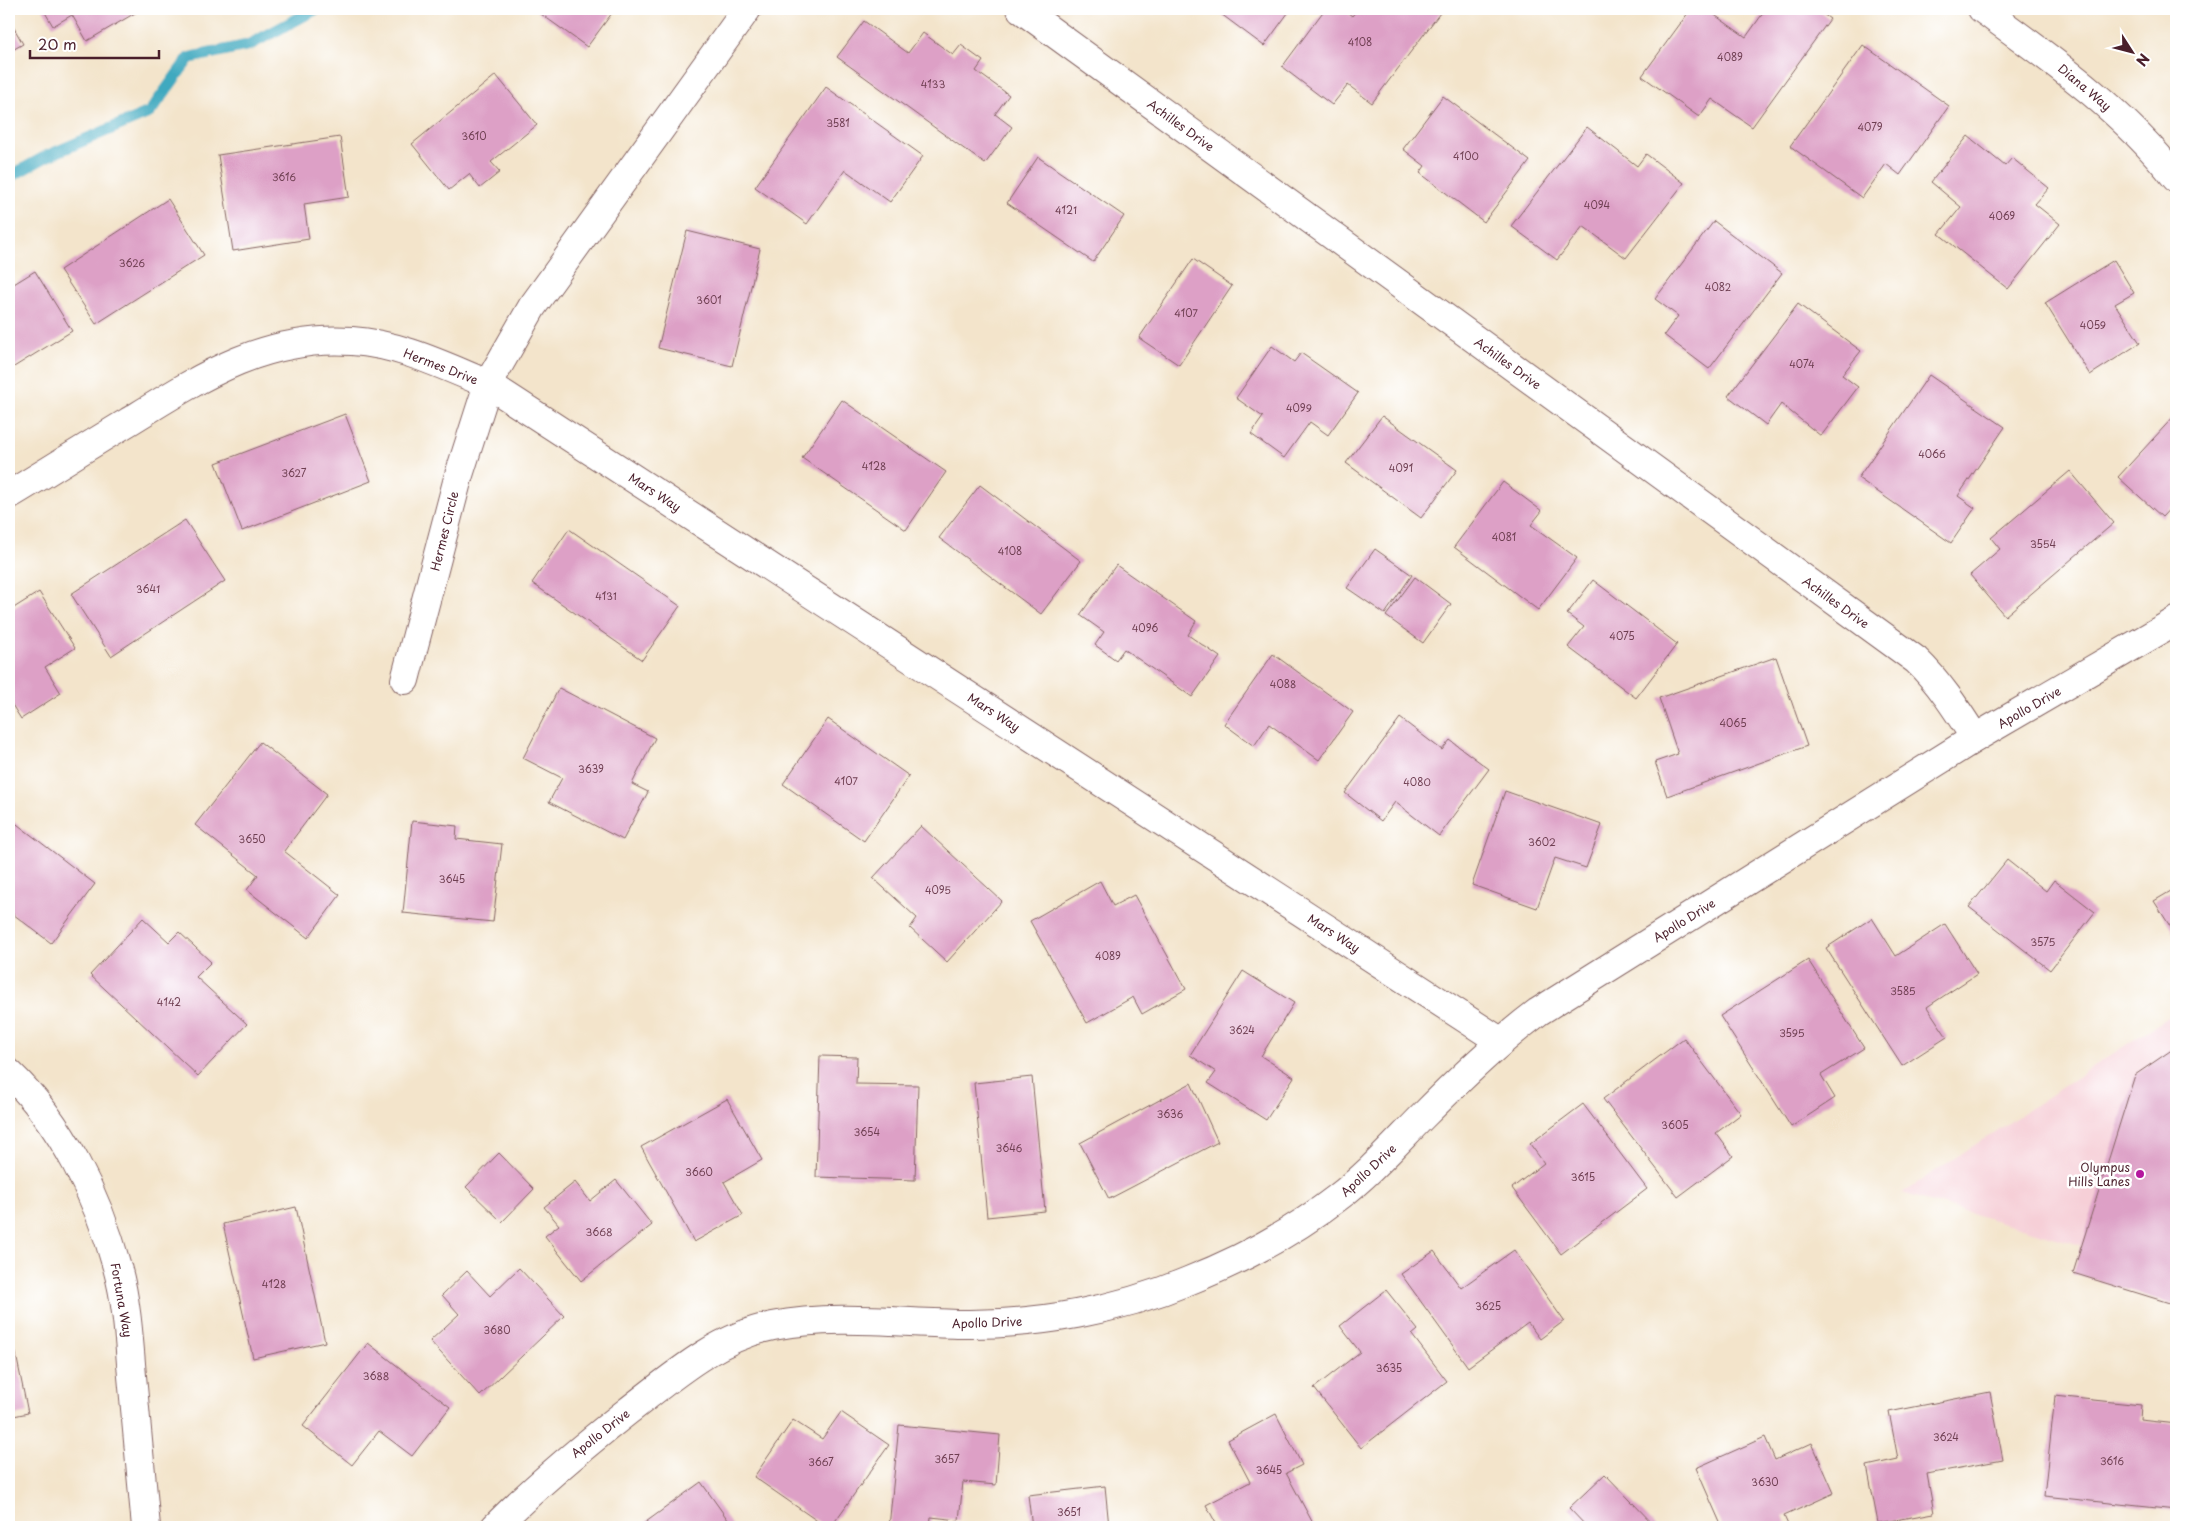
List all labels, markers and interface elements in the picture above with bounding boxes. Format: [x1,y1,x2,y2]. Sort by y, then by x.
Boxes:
scale bar [30,28,159,60]
north arrow [2108,28,2158,78]
text: 20 m [38,32,77,55]
house number: 4108 [1348,34,1372,49]
house number: 4089 [1717,49,1743,64]
text: N [2131,49,2155,71]
street label: Diana Way [2054,59,2116,115]
house number: 4133 [921,76,945,91]
street label: Achilles Drive [1144,95,1218,155]
house number: 3581 [826,115,850,130]
house number: 4079 [1858,119,1883,134]
house number: 3610 [461,128,487,143]
house number: 4100 [1453,148,1479,163]
house number: 3616 [272,169,296,184]
house number: 4094 [1584,197,1611,212]
house number: 4121 [1055,202,1077,217]
house number: 4069 [1989,208,2015,223]
house number: 3626 [119,255,145,270]
house number: 4082 [1705,279,1731,294]
house number: 3601 [696,292,722,307]
house number: 4107 [1174,305,1198,320]
house number: 4059 [2080,317,2106,332]
street label: Achilles Drive [1471,333,1545,393]
street label: Hermes Drive [401,344,481,389]
house number: 4074 [1789,356,1815,371]
house number: 4099 [1286,400,1312,415]
house number: 4066 [1918,446,1946,461]
house number: 4128 [862,458,886,473]
house number: 4091 [1389,460,1413,475]
house number: 3627 [282,465,307,480]
street label: Mars Way [625,468,685,516]
street label: Hermes Circle [425,489,463,573]
house number: 4081 [1492,529,1516,544]
house number: 3554 [2030,536,2056,551]
house number: 4108 [998,543,1022,558]
street label: Achilles Drive [1799,572,1873,632]
house number: 3641 [136,581,160,596]
house number: 4131 [595,588,617,603]
house number: 4096 [1132,620,1158,635]
house number: 4075 [1609,628,1635,643]
house number: 4088 [1270,676,1296,691]
street label: Apollo Drive [1994,682,2064,732]
street label: Mars Way [964,688,1024,736]
house number: 4065 [1719,715,1747,730]
house number: 3639 [578,761,604,776]
house number: 4107 [834,773,858,788]
house number: 4080 [1403,774,1431,789]
house number: 3650 [238,831,266,846]
house number: 3602 [1528,834,1556,849]
house number: 3645 [439,871,465,886]
house number: 4095 [925,882,951,897]
street label: Apollo Drive [1649,894,1719,946]
street label: Mars Way [1304,909,1364,957]
house number: 3575 [2031,934,2056,949]
house number: 4089 [1095,948,1121,963]
house number: 3585 [1890,983,1916,998]
house number: 4142 [157,994,181,1009]
house number: 3624 [1229,1022,1255,1037]
house number: 3595 [1779,1025,1805,1040]
house number: 3636 [1157,1106,1183,1121]
house number: 3605 [1661,1117,1689,1132]
house number: 3654 [854,1124,881,1139]
street label: Apollo Drive [1336,1139,1400,1201]
house number: 3646 [996,1140,1022,1155]
place label: Olympus Hills Lanes [2068,1158,2131,1190]
house number: 3660 [685,1164,713,1179]
marker: Olympus Hills Lanes [2134,1168,2146,1180]
house number: 3615 [1571,1169,1595,1184]
house number: 3668 [585,1224,613,1239]
street label: Fortuna Way [107,1261,137,1339]
house number: 4128 [262,1276,286,1291]
house number: 3625 [1475,1298,1501,1313]
street label: Apollo Drive [952,1312,1022,1332]
house number: 3680 [484,1322,510,1337]
house number: 3635 [1376,1360,1402,1375]
house number: 3688 [363,1368,389,1383]
street label: Apollo Drive [567,1404,633,1462]
house number: 3624 [1933,1429,1959,1444]
house number: 3657 [934,1451,960,1466]
house number: 3616 [2100,1453,2124,1468]
house number: 3667 [808,1454,834,1469]
house number: 3645 [1256,1462,1282,1477]
house number: 3630 [1751,1474,1779,1489]
house number: 3651 [1057,1504,1081,1519]

